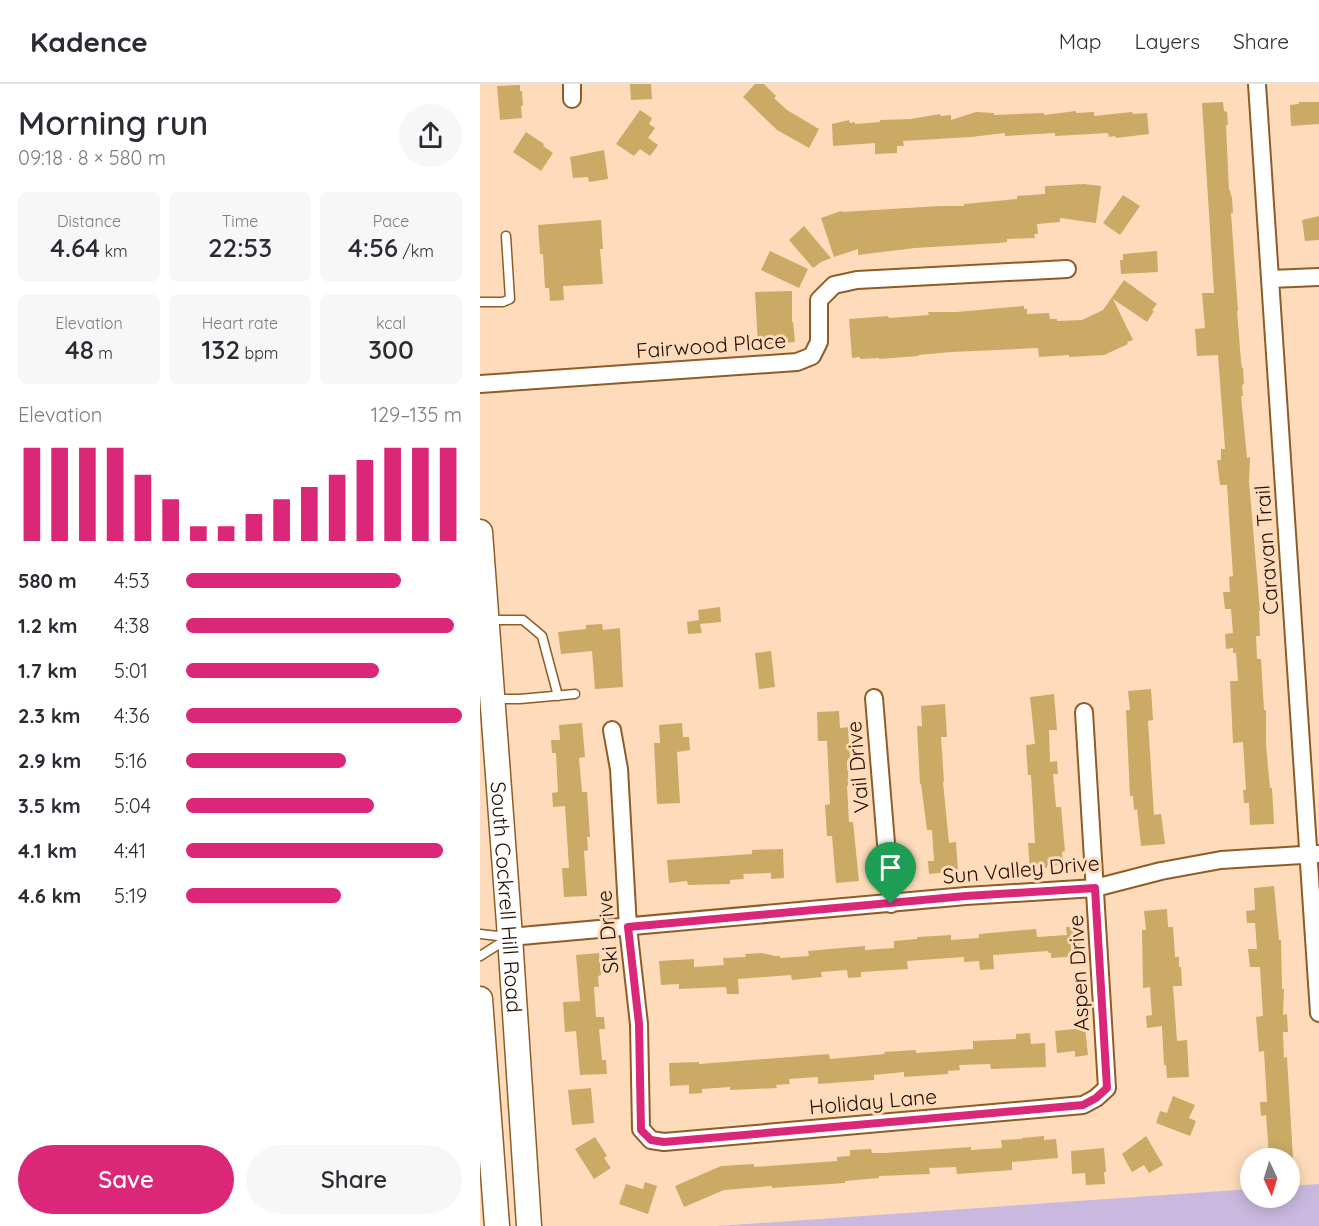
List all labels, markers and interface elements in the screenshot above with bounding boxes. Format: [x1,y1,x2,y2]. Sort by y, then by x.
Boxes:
text: Kadence [30,24,148,59]
text: Map [1059,28,1102,54]
text: Layers [1135,28,1200,54]
text: Share [1233,28,1289,54]
text: Morning run [18,102,208,143]
button: share [399,104,462,167]
text: 09:18 · 8 × 580 m [18,145,166,170]
text: Distance [57,211,121,231]
text: Time [222,211,258,231]
text: Pace [373,211,409,231]
text: 4.64 [50,231,100,264]
text: 22:53 [208,231,272,264]
text: 4:56 [348,231,398,264]
text: km [100,241,128,261]
text: /km [398,241,434,261]
text: Elevation [55,313,123,333]
text: Heart rate [202,313,278,333]
text: kcal [376,313,406,333]
street label: Fairwood Place [635,327,787,363]
text: 48 [65,333,94,366]
text: 132 [202,333,240,366]
text: 300 [368,333,414,366]
text: m [94,343,113,363]
text: bpm [240,343,278,363]
text: Elevation [18,402,102,427]
text: 129–135 m [371,402,462,427]
street label: Caravan Trail [1249,484,1283,616]
text: 580 m [18,568,77,593]
text: 4:53 [114,568,150,593]
text: 1.2 km [18,613,78,638]
text: 4:38 [114,613,150,638]
text: 1.7 km [18,658,77,683]
text: 5:01 [114,658,148,683]
text: 2.3 km [18,703,81,728]
text: 4:36 [114,703,150,728]
street label: Vail Drive [840,720,874,814]
text: 2.9 km [18,748,81,773]
text: 5:16 [114,748,147,773]
street label: South Cockrell Hill Road [486,780,528,1014]
text: 3.5 km [18,793,81,818]
text: 5:04 [114,793,151,818]
text: 4.1 km [18,838,77,863]
text: 4:41 [114,838,146,863]
pin [865,842,916,904]
street label: Sun Valley Drive [941,849,1101,889]
icon: arrive [874,851,907,884]
text: 4.6 km [18,883,81,908]
text: 5:19 [114,883,147,908]
street label: Ski Drive [590,889,624,975]
street label: Aspen Drive [1062,914,1094,1032]
street label: Holiday Lane [808,1082,938,1120]
button: Save [18,1145,234,1214]
button: Share [246,1145,462,1214]
north arrow [1240,1148,1300,1208]
map controls [1240,1148,1300,1208]

